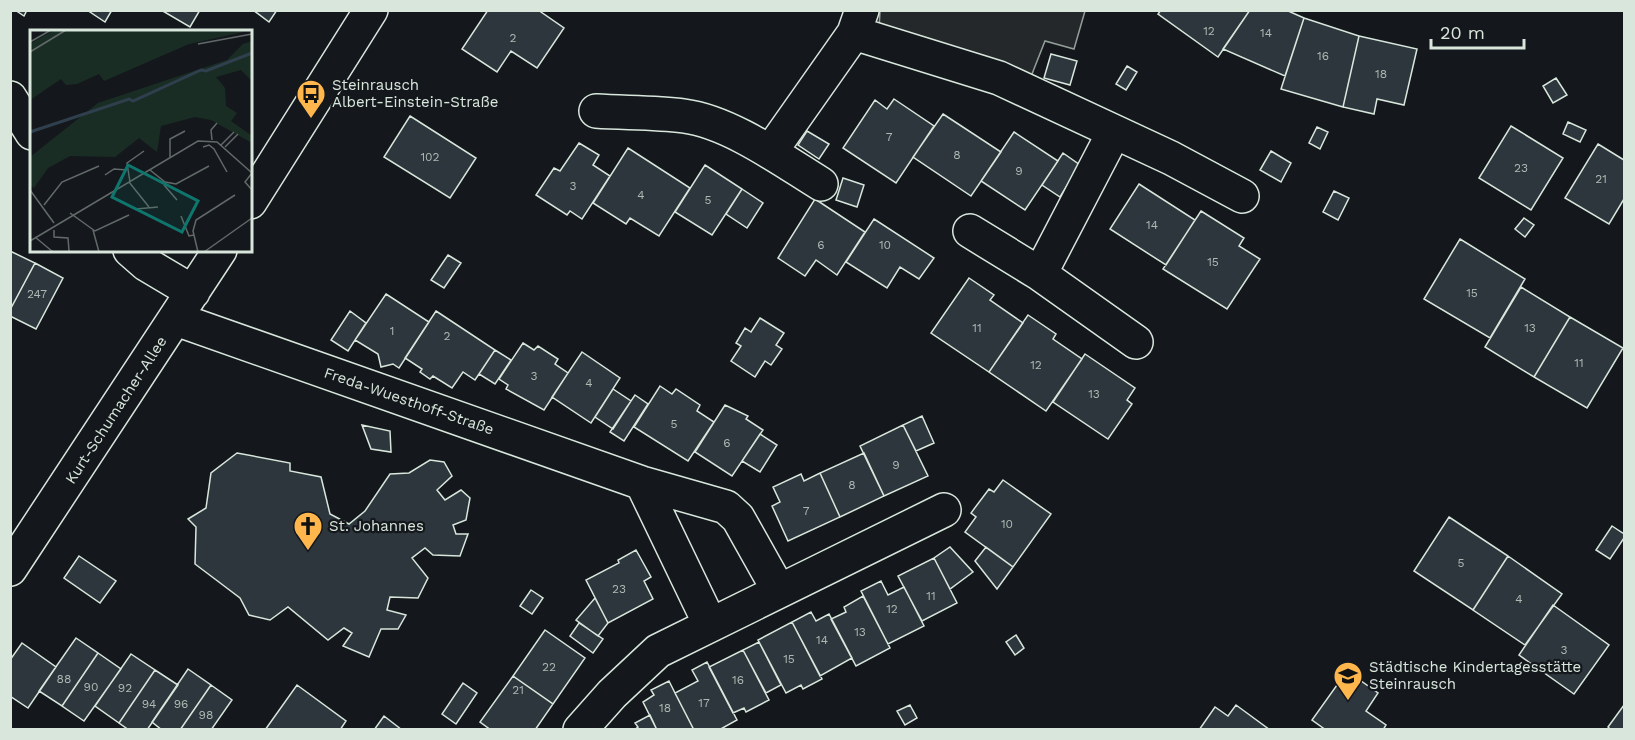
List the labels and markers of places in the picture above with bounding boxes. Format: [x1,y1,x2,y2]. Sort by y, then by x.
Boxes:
place label: Steinrausch Albert-Einstein-Straße [332,76,498,111]
bus stop icon: Steinrausch Albert-Einstein-Straße [295,78,327,120]
church icon: St. Johannes [292,510,324,552]
place label: St. Johannes [329,517,424,535]
place label: Städtische Kindertagesstätte Steinrausch [1369,658,1581,693]
school or university icon: Städtische Kindertagesstätte Steinrausch [1332,660,1364,702]

